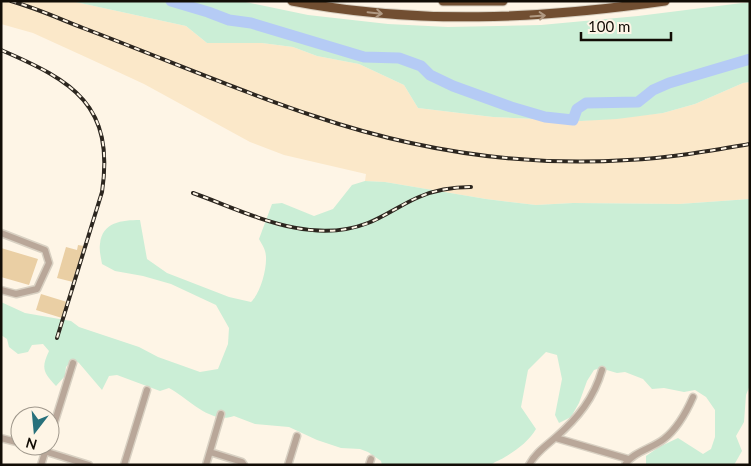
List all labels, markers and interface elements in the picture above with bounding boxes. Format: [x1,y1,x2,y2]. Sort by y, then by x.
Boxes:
one-way arrow [367,8,383,18]
scale bar [581,10,671,42]
one-way arrow [529,11,545,20]
text: 100 m [588,17,630,35]
north arrow [10,406,60,456]
text: N [24,434,39,454]

